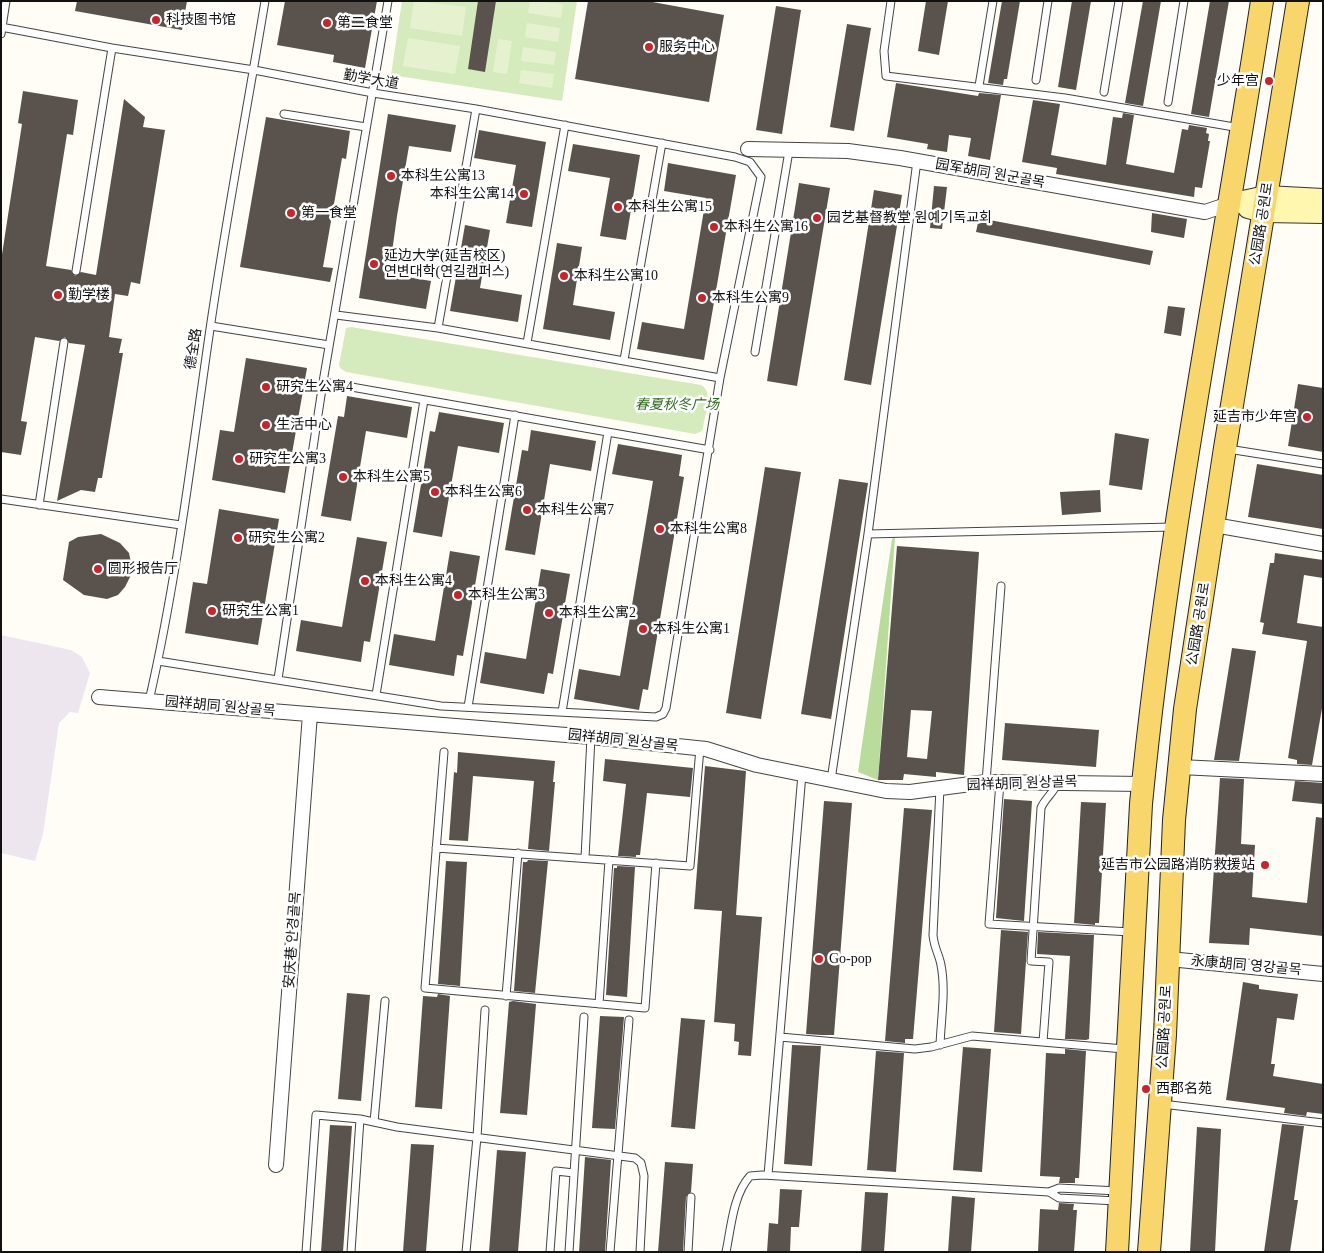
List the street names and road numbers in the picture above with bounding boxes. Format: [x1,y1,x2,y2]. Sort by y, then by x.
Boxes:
street label: 勤学大道 [342,67,400,93]
street label: 园军胡同 원군골목 [934,156,1046,192]
street label: 公园路 공원로 [1247,181,1277,267]
street label: 德全路 [182,327,206,371]
street label: 公园路 공원로 [1184,581,1214,667]
street label: 园祥胡同 원상골목 [164,694,276,720]
street label: 园祥胡同 원상골목 [567,727,679,755]
street label: 园祥胡同 원상골목 [966,774,1078,794]
street label: 安庆巷 안경골목 [281,891,305,989]
street label: 永康胡同 영강골목 [1190,953,1302,979]
street label: 公园路 공원로 [1154,985,1176,1069]

